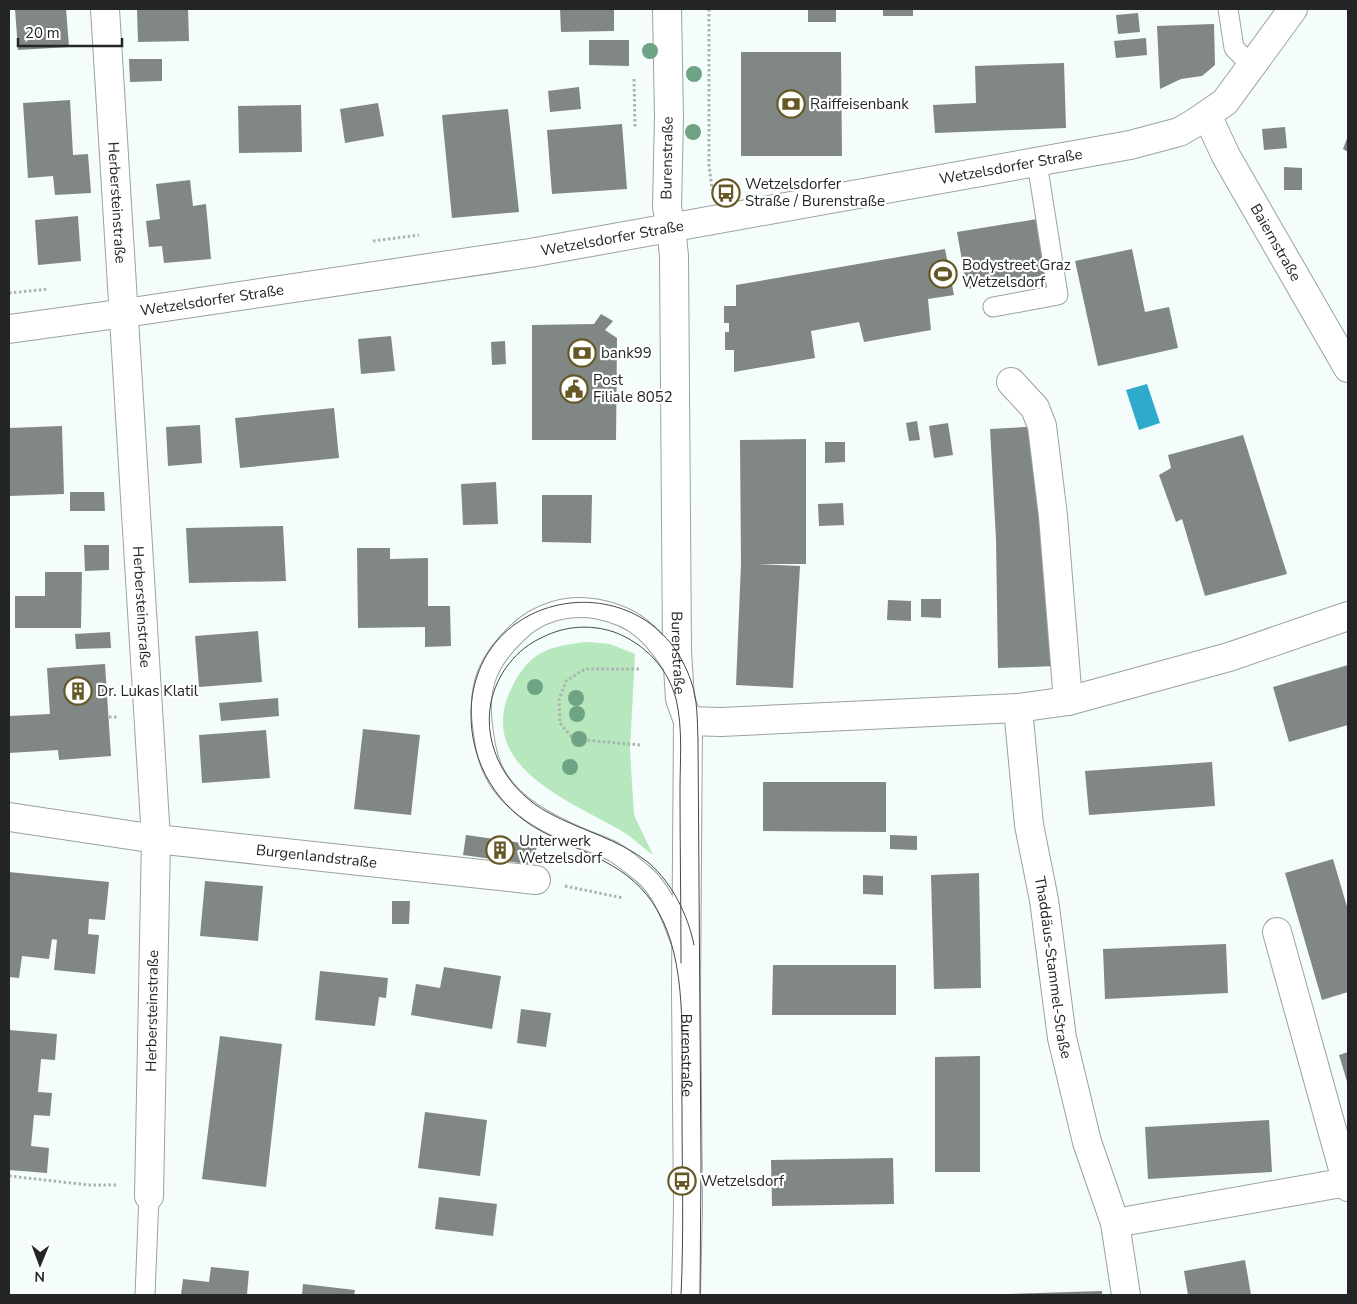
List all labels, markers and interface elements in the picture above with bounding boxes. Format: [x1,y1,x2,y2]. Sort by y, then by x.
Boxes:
scale bar [18,15,121,47]
text: 20 m [25,23,60,43]
bank icon: Raiffeisenbank [776,89,806,119]
place label: Raiffeisenbank [810,94,909,114]
street label: Burenstraße [656,116,678,200]
street label: Herbersteinstraße [103,141,131,264]
street label: Wetzelsdorfer Straße [938,144,1084,189]
place label: Wetzelsdorfer Straße / Burenstraße [745,174,885,211]
bus stop icon: Wetzelsdorfer Straße / Burenstraße [711,178,741,208]
street label: Baiernstraße [1246,200,1306,285]
street label: Wetzelsdorfer Straße [539,216,685,261]
place label: Bodystreet Graz Wetzelsdorf [962,255,1071,292]
sports icon: Bodystreet Graz Wetzelsdorf [928,259,958,289]
street label: Wetzelsdorfer Straße [139,280,285,321]
bank icon: bank99 [567,338,597,368]
place label: bank99 [601,343,652,363]
place label: Post Filiale 8052 [593,370,673,407]
public building icon: Post Filiale 8052 [559,374,589,404]
street label: Herbersteinstraße [128,545,155,668]
street label: Burenstraße [667,611,690,695]
building icon: Dr. Lukas Klatil [63,676,93,706]
place label: Dr. Lukas Klatil [97,681,199,701]
place label: Unterwerk Wetzelsdorf [519,831,603,868]
building icon: Unterwerk Wetzelsdorf [485,835,515,865]
street label: Burgenlandstraße [255,840,378,873]
street label: Thaddäus-Stammel-Straße [1029,874,1077,1061]
street label: Herbersteinstraße [141,950,163,1072]
street label: Burenstraße [676,1014,697,1097]
bus stop icon: Wetzelsdorf [667,1166,697,1196]
place label: Wetzelsdorf [701,1171,785,1191]
north arrow [15,1239,65,1289]
text: N [34,1267,45,1286]

